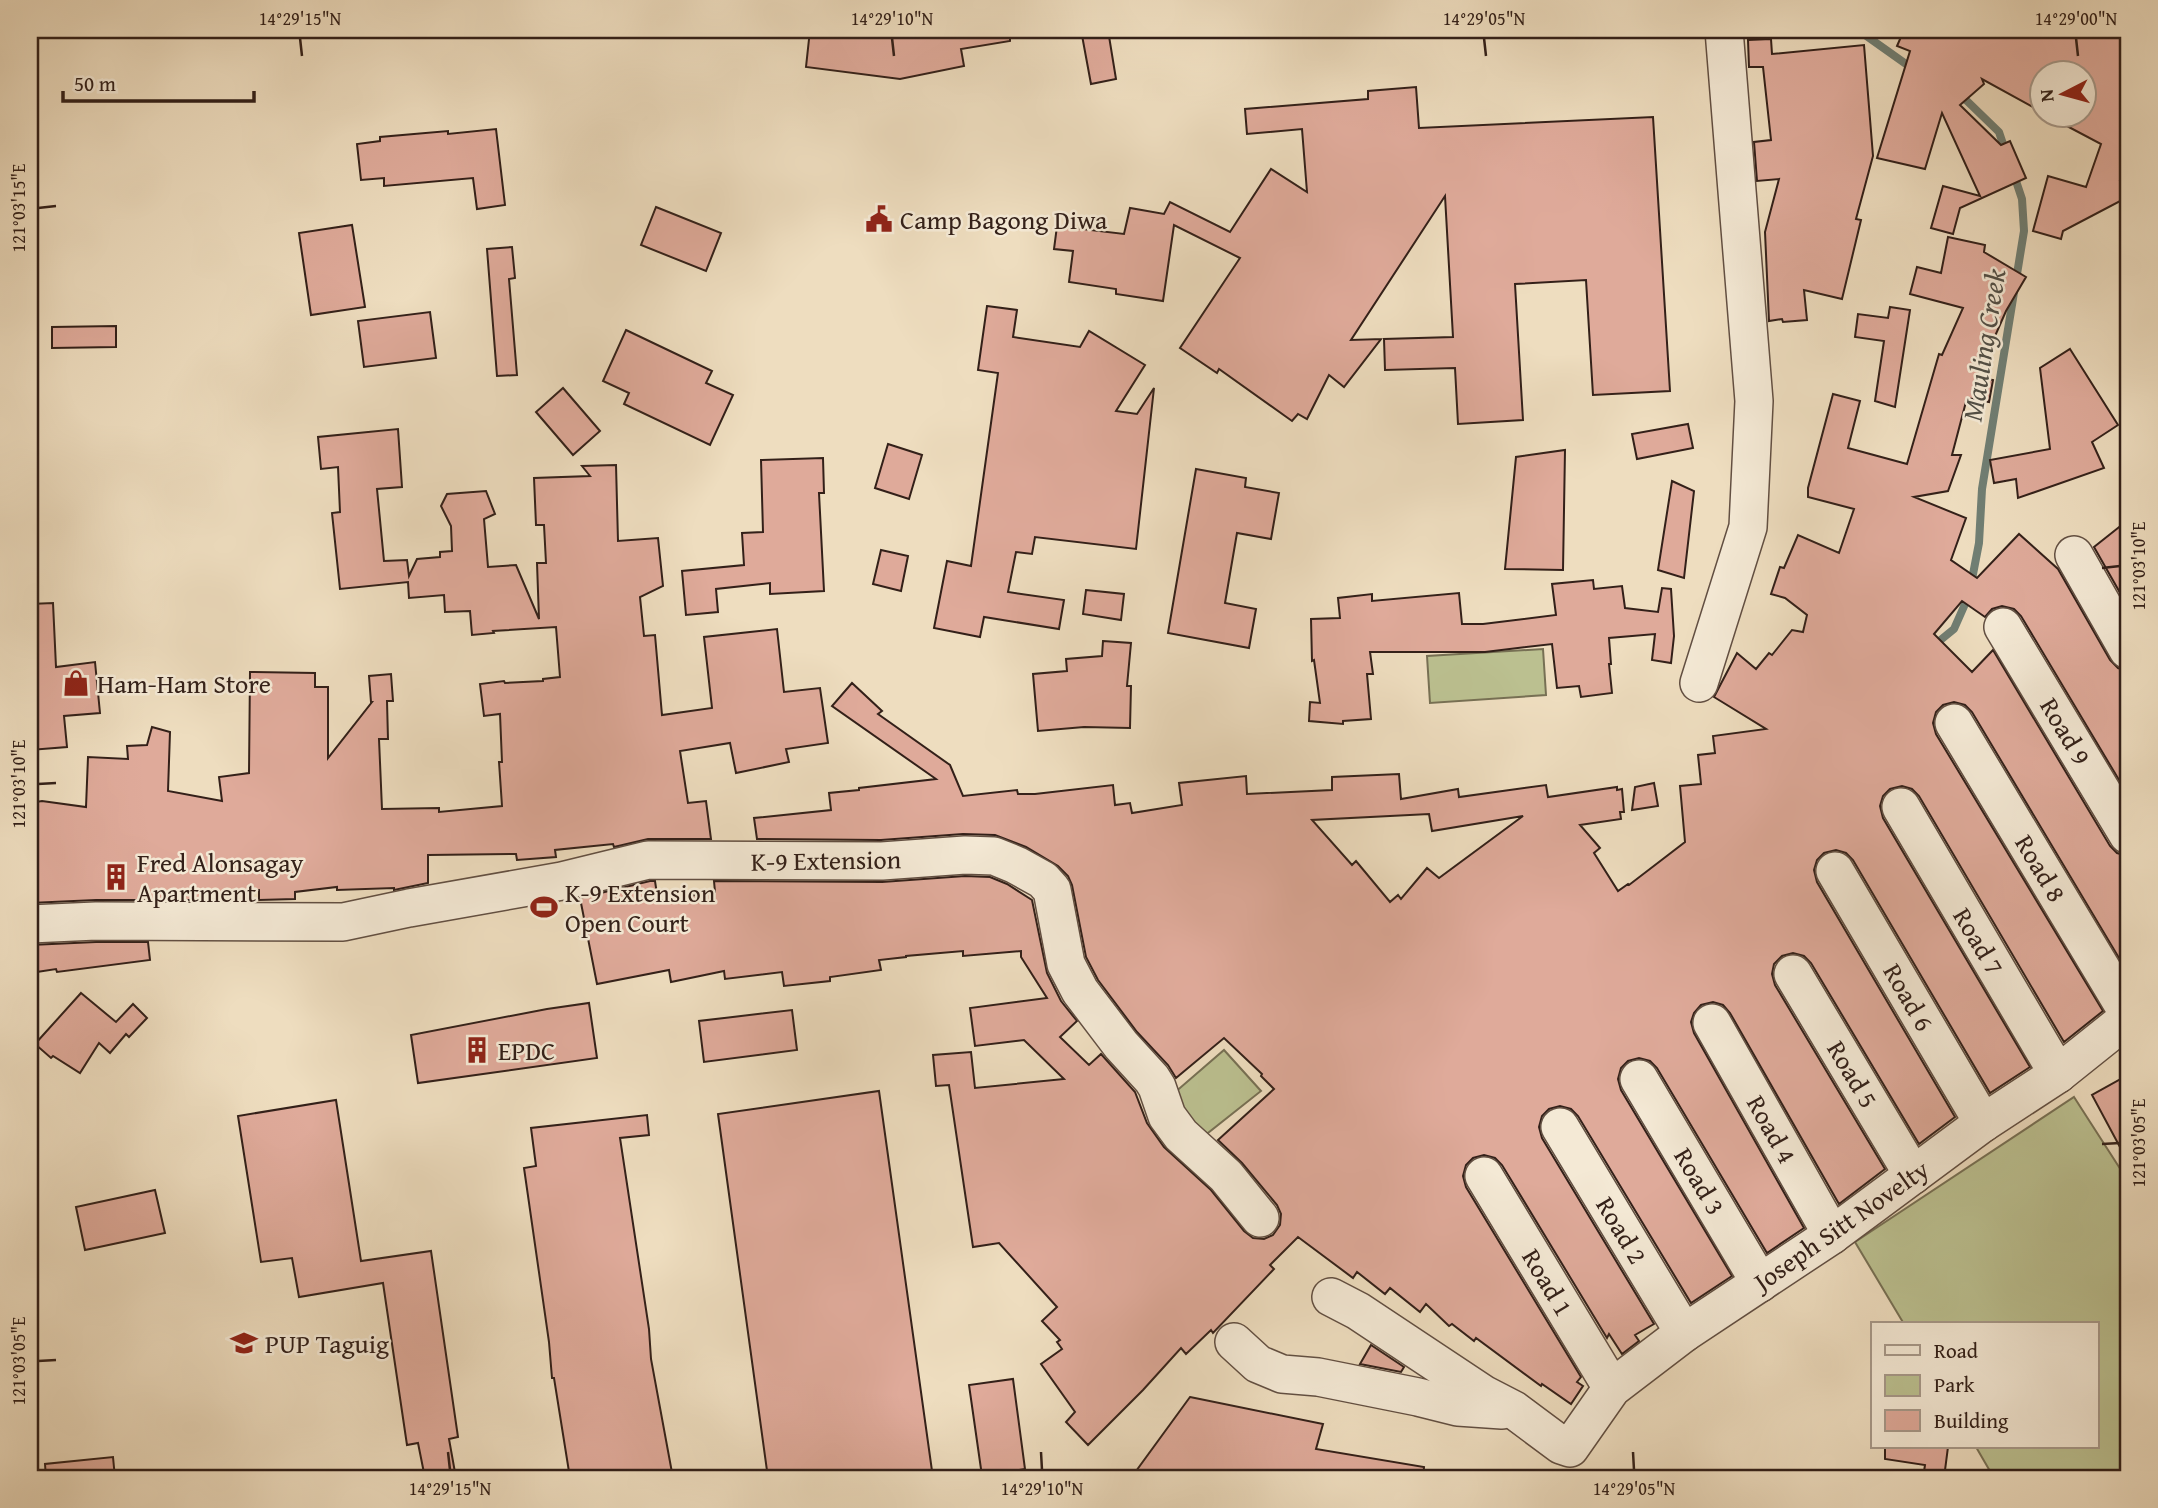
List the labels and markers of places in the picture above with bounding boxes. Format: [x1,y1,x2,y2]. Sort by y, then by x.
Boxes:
place label: Camp Bagong Diwa [900,200,1108,239]
public building icon: Camp Bagong Diwa [864,204,894,234]
place label: Ham-Ham Store [97,664,271,703]
shop icon: Ham-Ham Store [61,668,91,698]
place label: Fred Alonsagay Apartment [137,843,304,912]
building icon: Fred Alonsagay Apartment [101,862,131,892]
place label: K-9 Extension Open Court [565,873,716,942]
sports icon: K-9 Extension Open Court [529,892,559,922]
place label: EPDC [498,1031,555,1070]
building icon: EPDC [462,1035,492,1065]
place label: PUP Taguig [265,1324,389,1363]
school or university icon: PUP Taguig [229,1328,259,1358]

